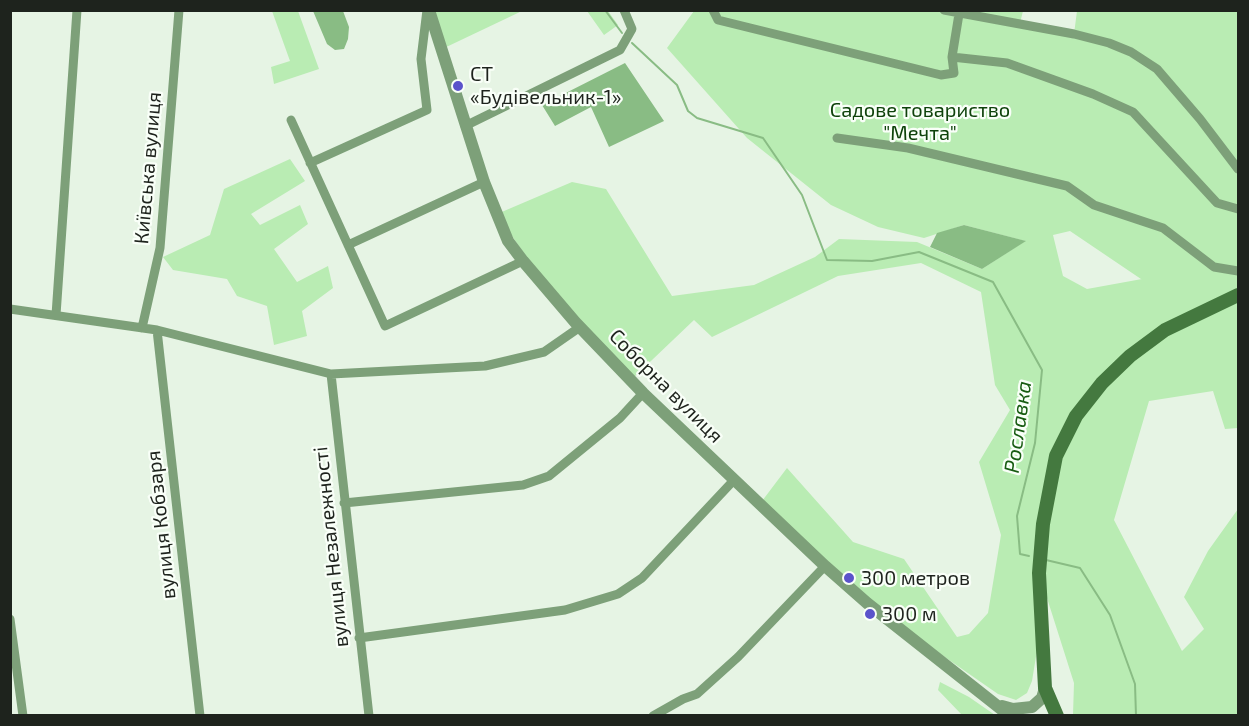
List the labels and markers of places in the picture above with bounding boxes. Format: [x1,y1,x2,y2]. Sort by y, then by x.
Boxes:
place label: СТ «Будівельник-1» [470,62,621,109]
marker: СТ «Будівельник-1» [451,79,465,93]
place label: 300 метров [861,566,970,590]
marker: 300 метров [842,571,856,585]
place label: 300 м [882,602,937,626]
marker: 300 м [863,607,877,621]

